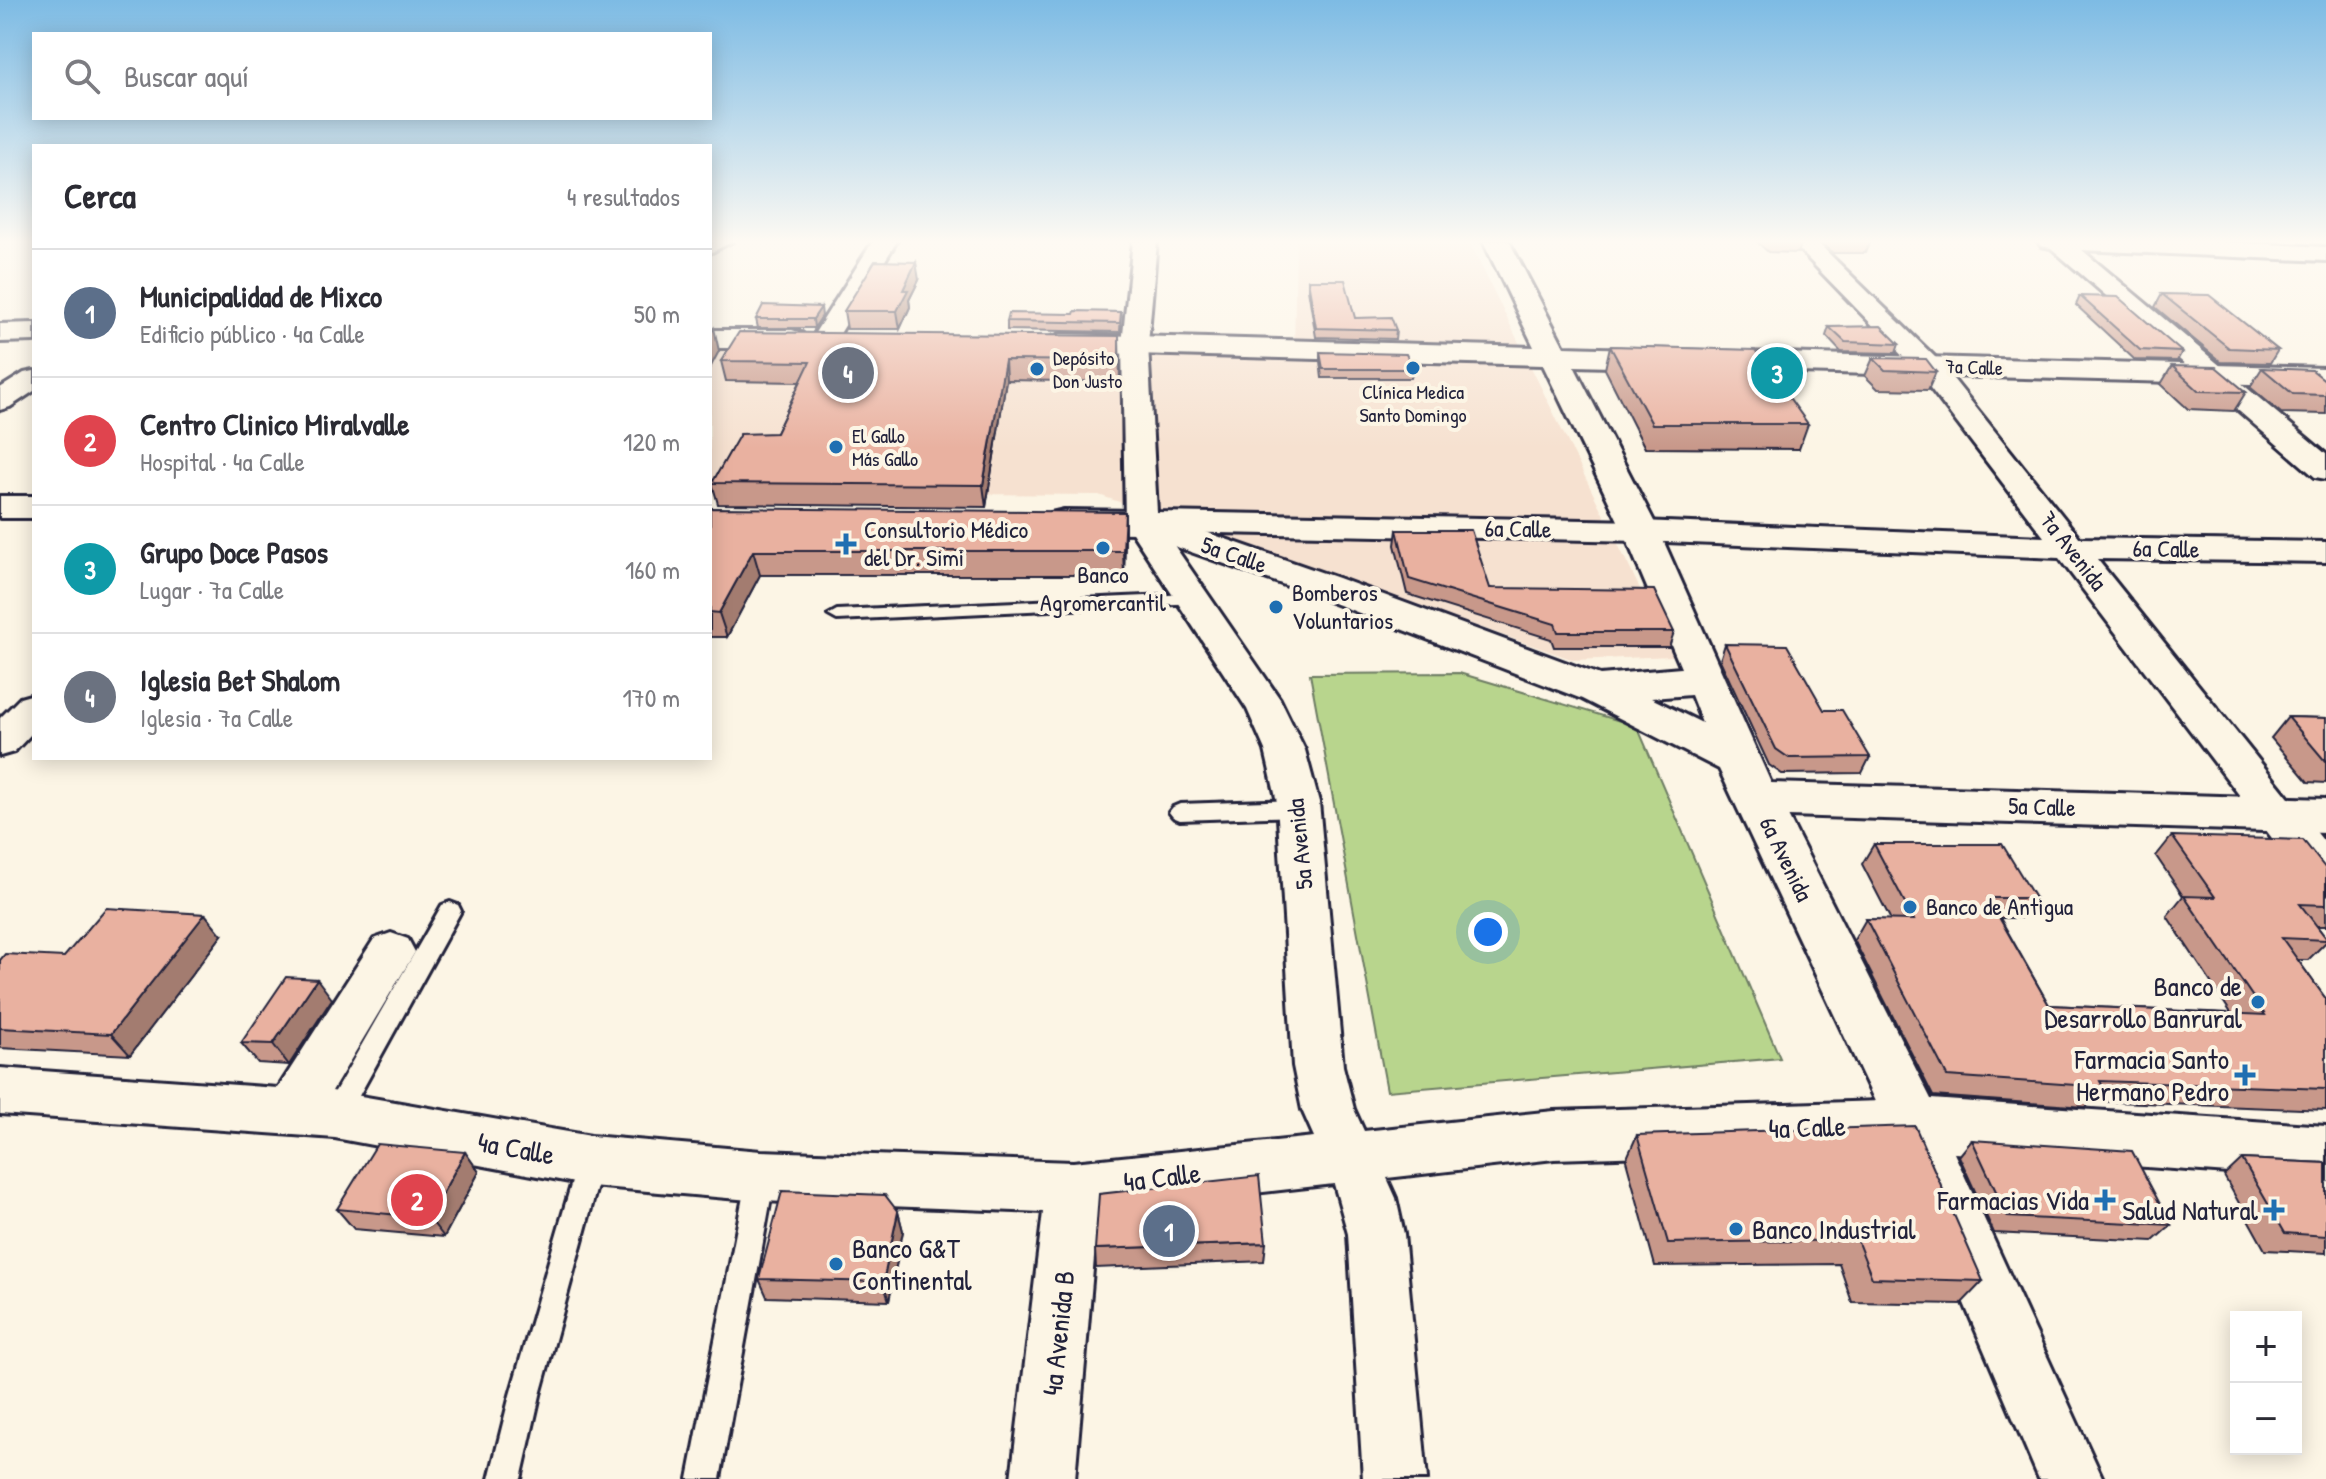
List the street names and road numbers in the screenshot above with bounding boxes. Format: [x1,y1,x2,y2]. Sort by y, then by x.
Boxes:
street label: 7a Calle [1945,352,2003,381]
street label: 7a Avenida [2033,504,2115,597]
street label: 6a Calle [1484,511,1552,545]
street label: 5a Calle [1197,528,1272,580]
street label: 6a Calle [2132,531,2200,565]
street label: 5a Calle [2008,789,2077,823]
street label: 5a Avenida [1278,797,1320,891]
street label: 6a Avenida [1753,811,1821,906]
street label: 4a Calle [1768,1107,1846,1147]
street label: 4a Calle [475,1123,557,1173]
street label: 4a Calle [1121,1153,1203,1201]
street label: 4a Avenida B [1033,1269,1083,1397]

